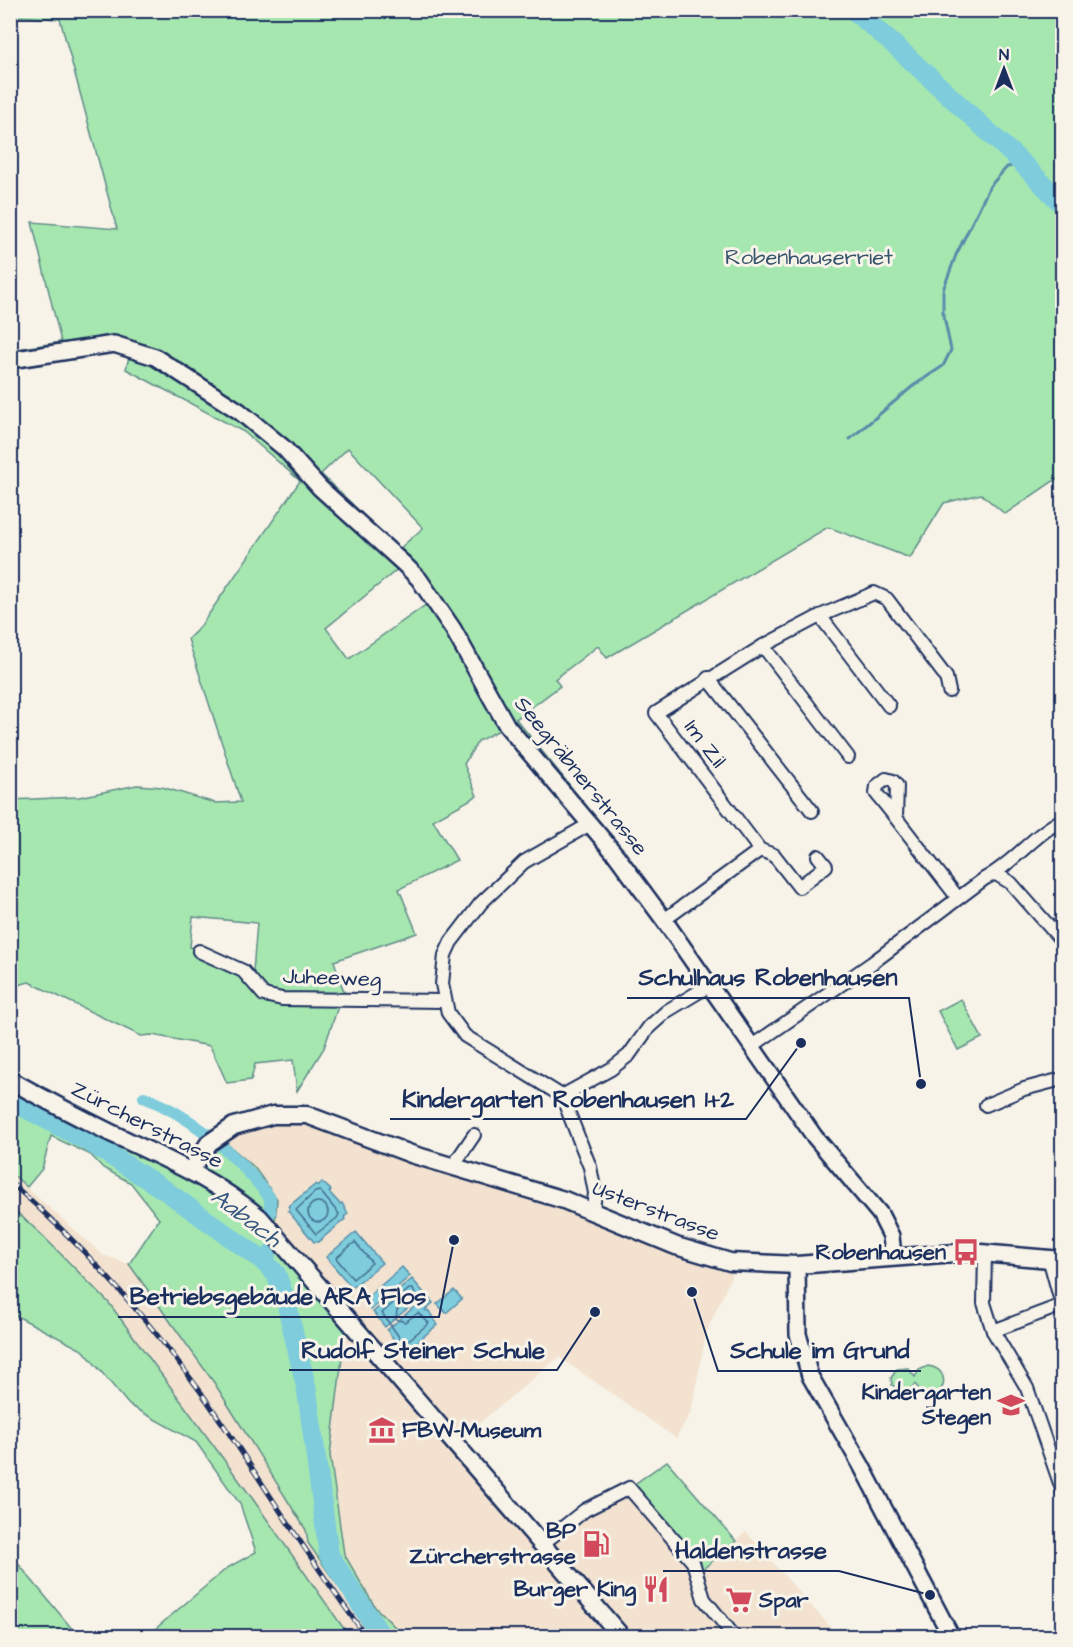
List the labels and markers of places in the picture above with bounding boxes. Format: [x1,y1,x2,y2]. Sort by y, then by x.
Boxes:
callout: Schulhaus Robenhausen [627,956,909,998]
callout: Kindergarten Robenhausen 1+2 [390,1077,746,1119]
place label: Robenhausen [815,1237,946,1268]
bus stop icon: Robenhausen [951,1237,981,1267]
callout: Betriebsgebäude ARA Flos [118,1275,439,1317]
callout: Rudolf Steiner Schule [289,1328,557,1370]
callout: Schule im Grund [718,1329,921,1371]
place label: Kindergarten Stegen [862,1377,991,1434]
school or university icon: Kindergarten Stegen [996,1390,1026,1420]
museum icon: FBW-Museum [367,1415,397,1445]
place label: FBW-Museum [402,1415,542,1446]
place label: BP Zürcherstrasse [409,1516,577,1572]
fuel station icon: BP Zürcherstrasse [581,1529,611,1559]
callout: Haldenstrasse [663,1529,839,1571]
place label: Burger King [514,1574,637,1606]
restaurant icon: Burger King [641,1574,671,1604]
supermarket icon: Spar [724,1585,754,1615]
place label: Spar [758,1585,810,1616]

